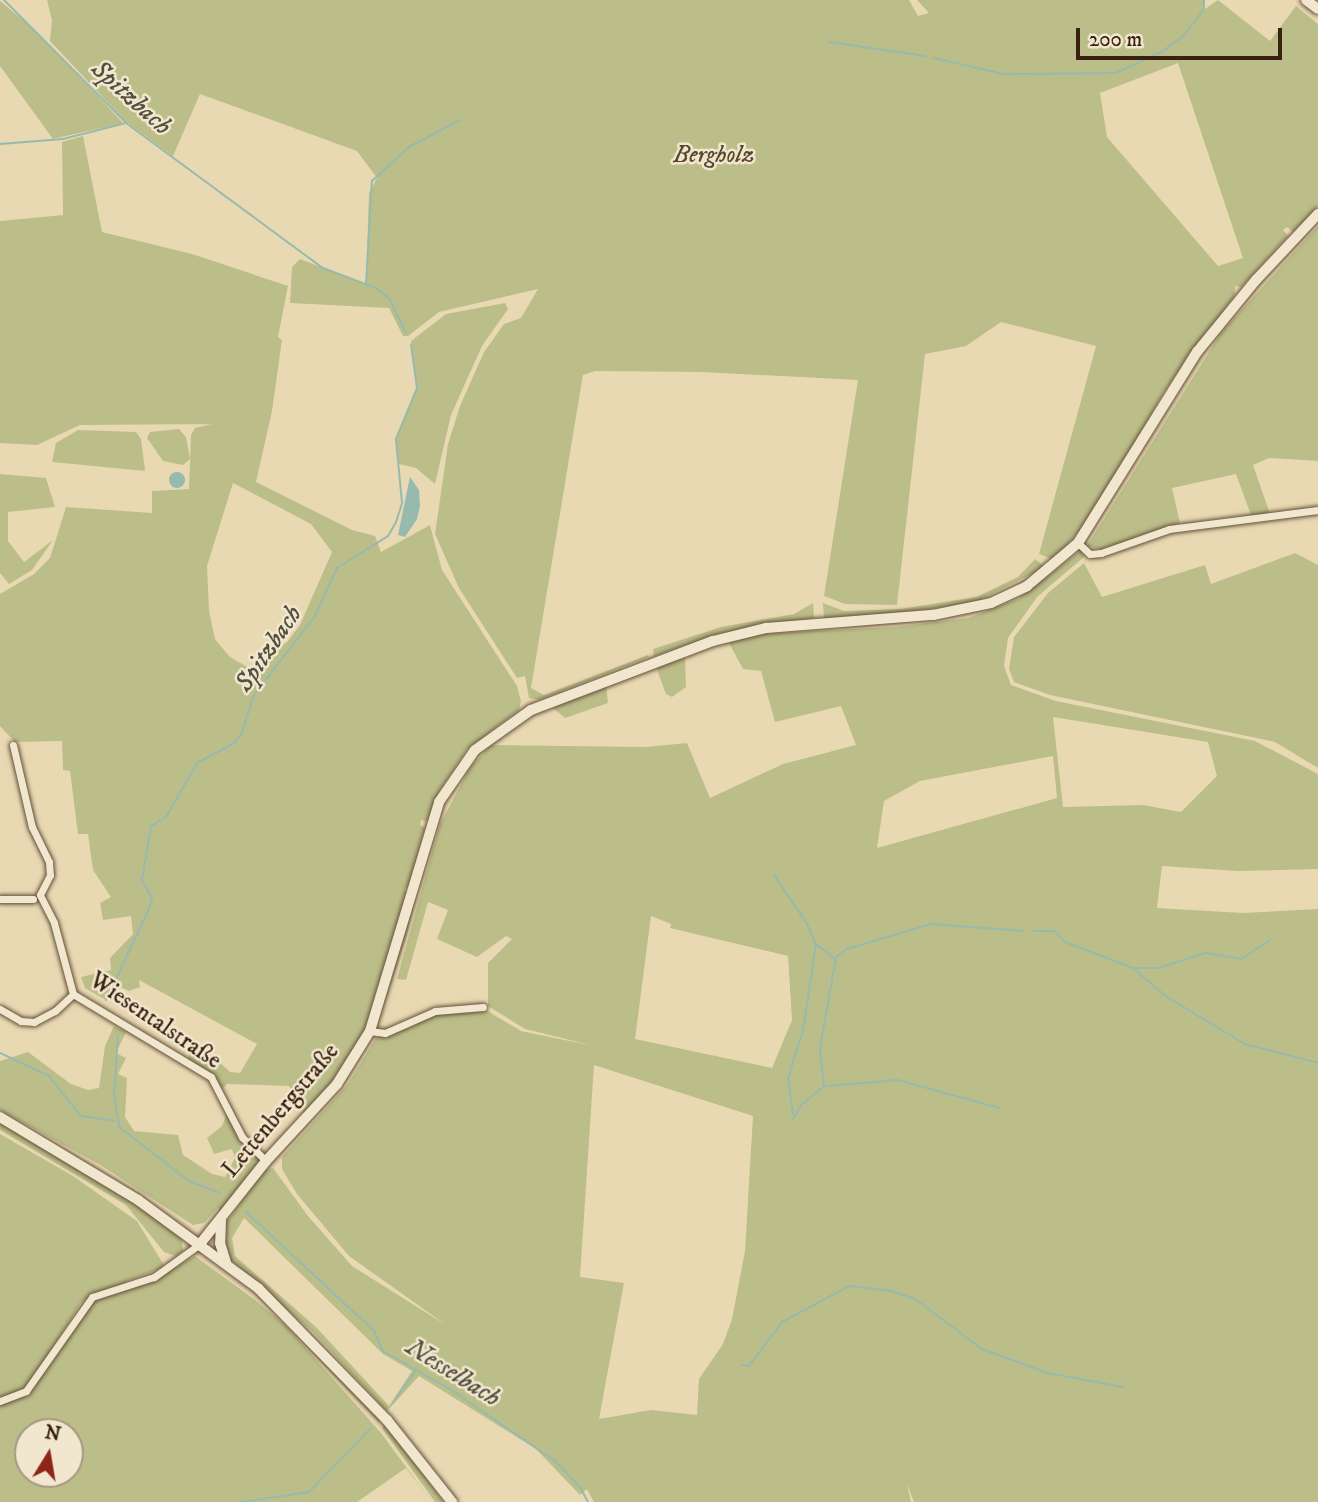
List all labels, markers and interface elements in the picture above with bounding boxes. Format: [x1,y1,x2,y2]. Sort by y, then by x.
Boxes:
scale bar [1080,14,1286,58]
text: 200 m [1089,27,1142,53]
water label: Spitzbach [84,54,178,142]
park label: Bergholz [673,142,755,170]
water label: Spitzbach [229,600,309,698]
street label: Wiesentalstraße [84,966,226,1076]
street label: Lettenbergstraße [217,1038,345,1184]
water label: Nesselbach [400,1332,506,1414]
north arrow [14,1418,84,1488]
text: N [43,1421,63,1447]

